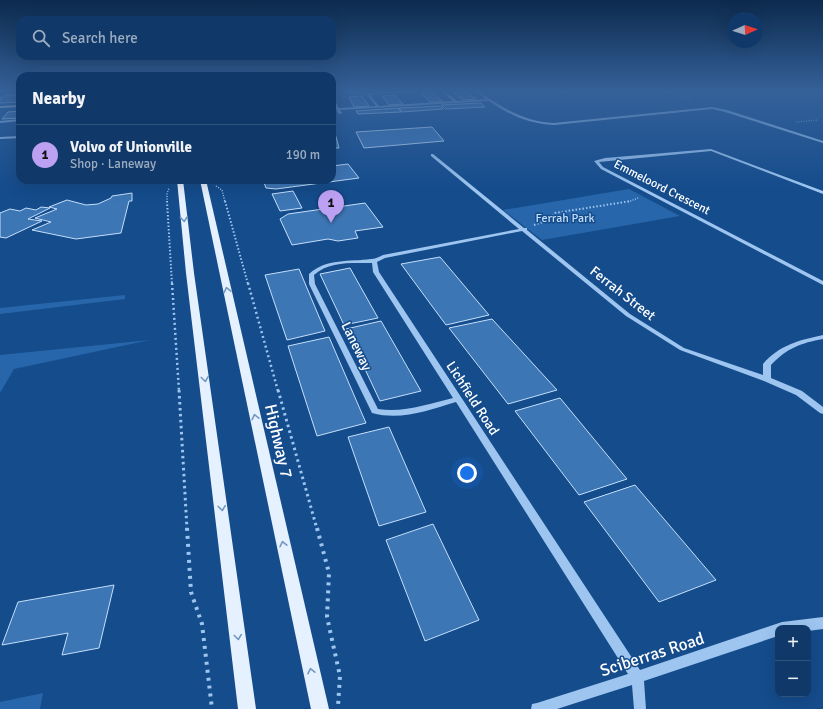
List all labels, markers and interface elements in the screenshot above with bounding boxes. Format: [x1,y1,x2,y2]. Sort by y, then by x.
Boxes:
north arrow [727,12,763,48]
search box [16,16,336,60]
icon: search [30,27,52,49]
text: Search here [62,29,138,47]
text: Nearby [32,88,85,109]
text: Volvo of Unionville [70,138,192,156]
text: 1 [41,147,49,163]
text: 190 m [286,147,320,163]
text: Shop · Laneway [70,156,156,172]
street label: Emmeloord Crescent [611,157,712,218]
pin: 1 [318,190,344,223]
park label: Ferrah Park [536,211,595,226]
one-way arrow [180,216,189,222]
street label: Ferrah Street [587,263,659,324]
one-way arrow [223,287,231,293]
street label: Laneway [337,319,376,374]
street label: Lichfield Road [442,358,503,438]
one-way arrow [200,376,209,382]
street label: Highway 7 [260,402,297,480]
one-way arrow [251,414,259,420]
your location [457,463,477,483]
one-way arrow [217,505,226,511]
one-way arrow [280,541,288,547]
map controls [775,625,811,697]
button: + [775,625,811,661]
street label: Sciberras Road [597,628,707,681]
one-way arrow [233,634,242,640]
button: − [775,661,811,697]
one-way arrow [308,668,316,674]

